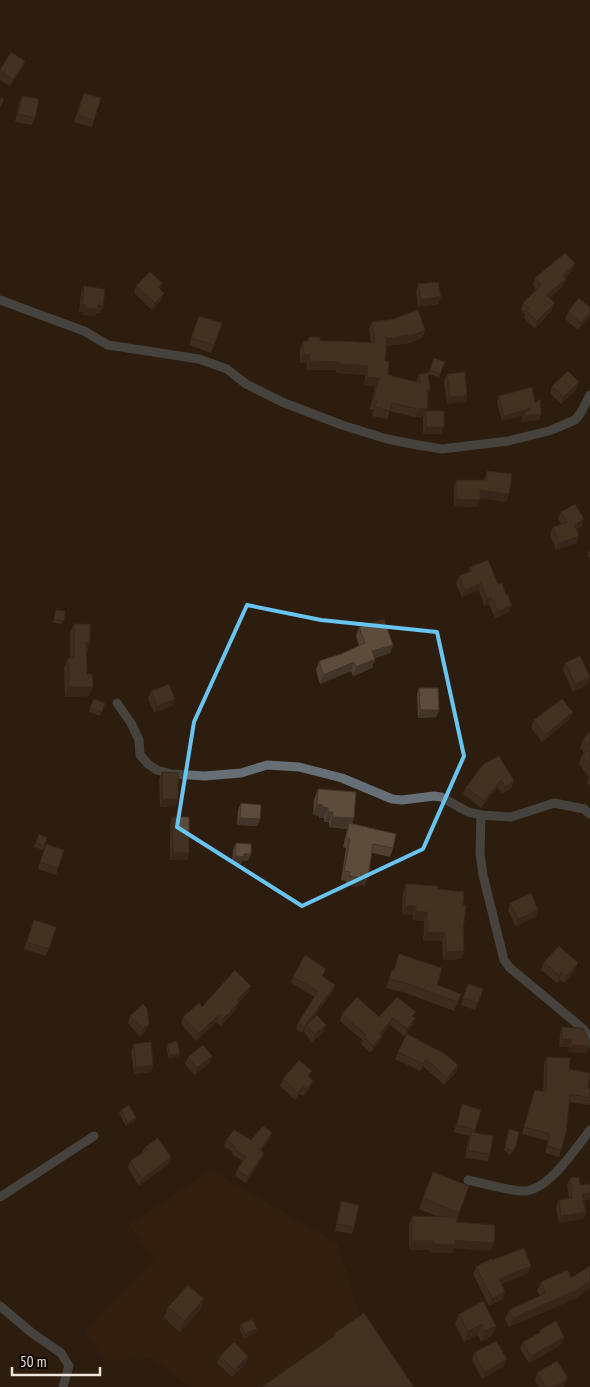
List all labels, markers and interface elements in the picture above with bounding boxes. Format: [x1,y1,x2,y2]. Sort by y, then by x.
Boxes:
scale bar [12,1344,100,1376]
text: 50 m [20,1352,46,1371]

